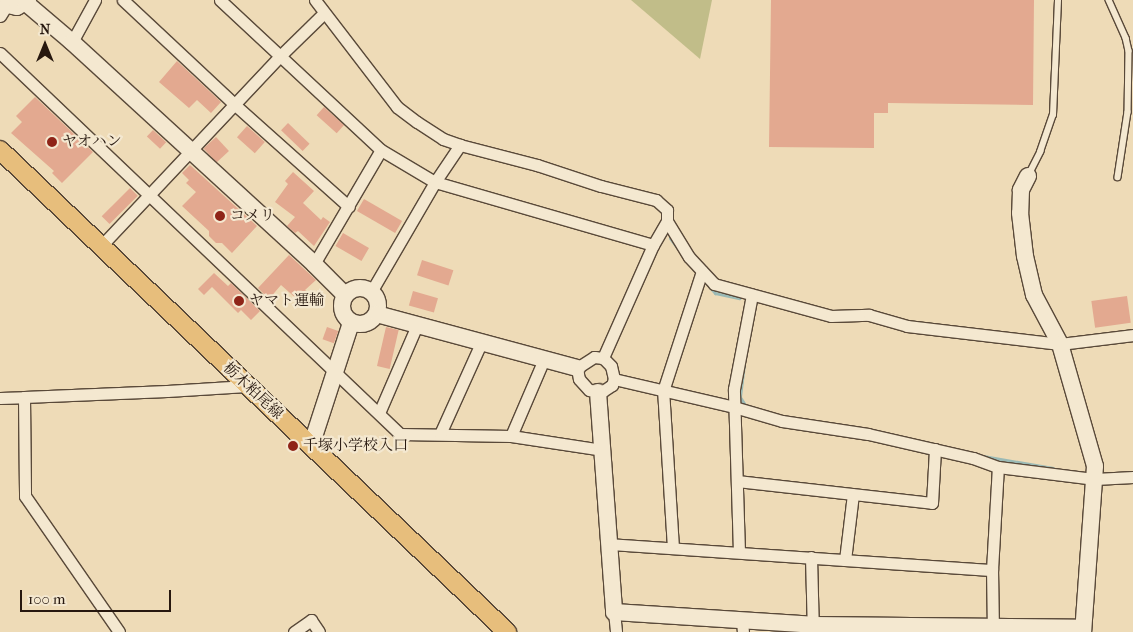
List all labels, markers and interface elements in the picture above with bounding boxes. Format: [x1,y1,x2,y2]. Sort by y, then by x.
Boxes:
north arrow [20,20,70,70]
text: N [40,21,50,38]
place label: ヤオハン [62,133,122,151]
marker: ヤオハン [46,136,58,148]
place label: コメリ [230,207,275,225]
marker: コメリ [214,210,226,222]
place label: ヤマト運輸 [249,292,324,310]
marker: ヤマト運輸 [233,295,245,307]
street label: 栃木粕尾線 [219,359,287,423]
place label: 千塚小学校入口 [303,437,408,455]
marker: 千塚小学校入口 [287,440,299,452]
scale bar [22,580,174,612]
text: 100 m [28,590,66,608]

